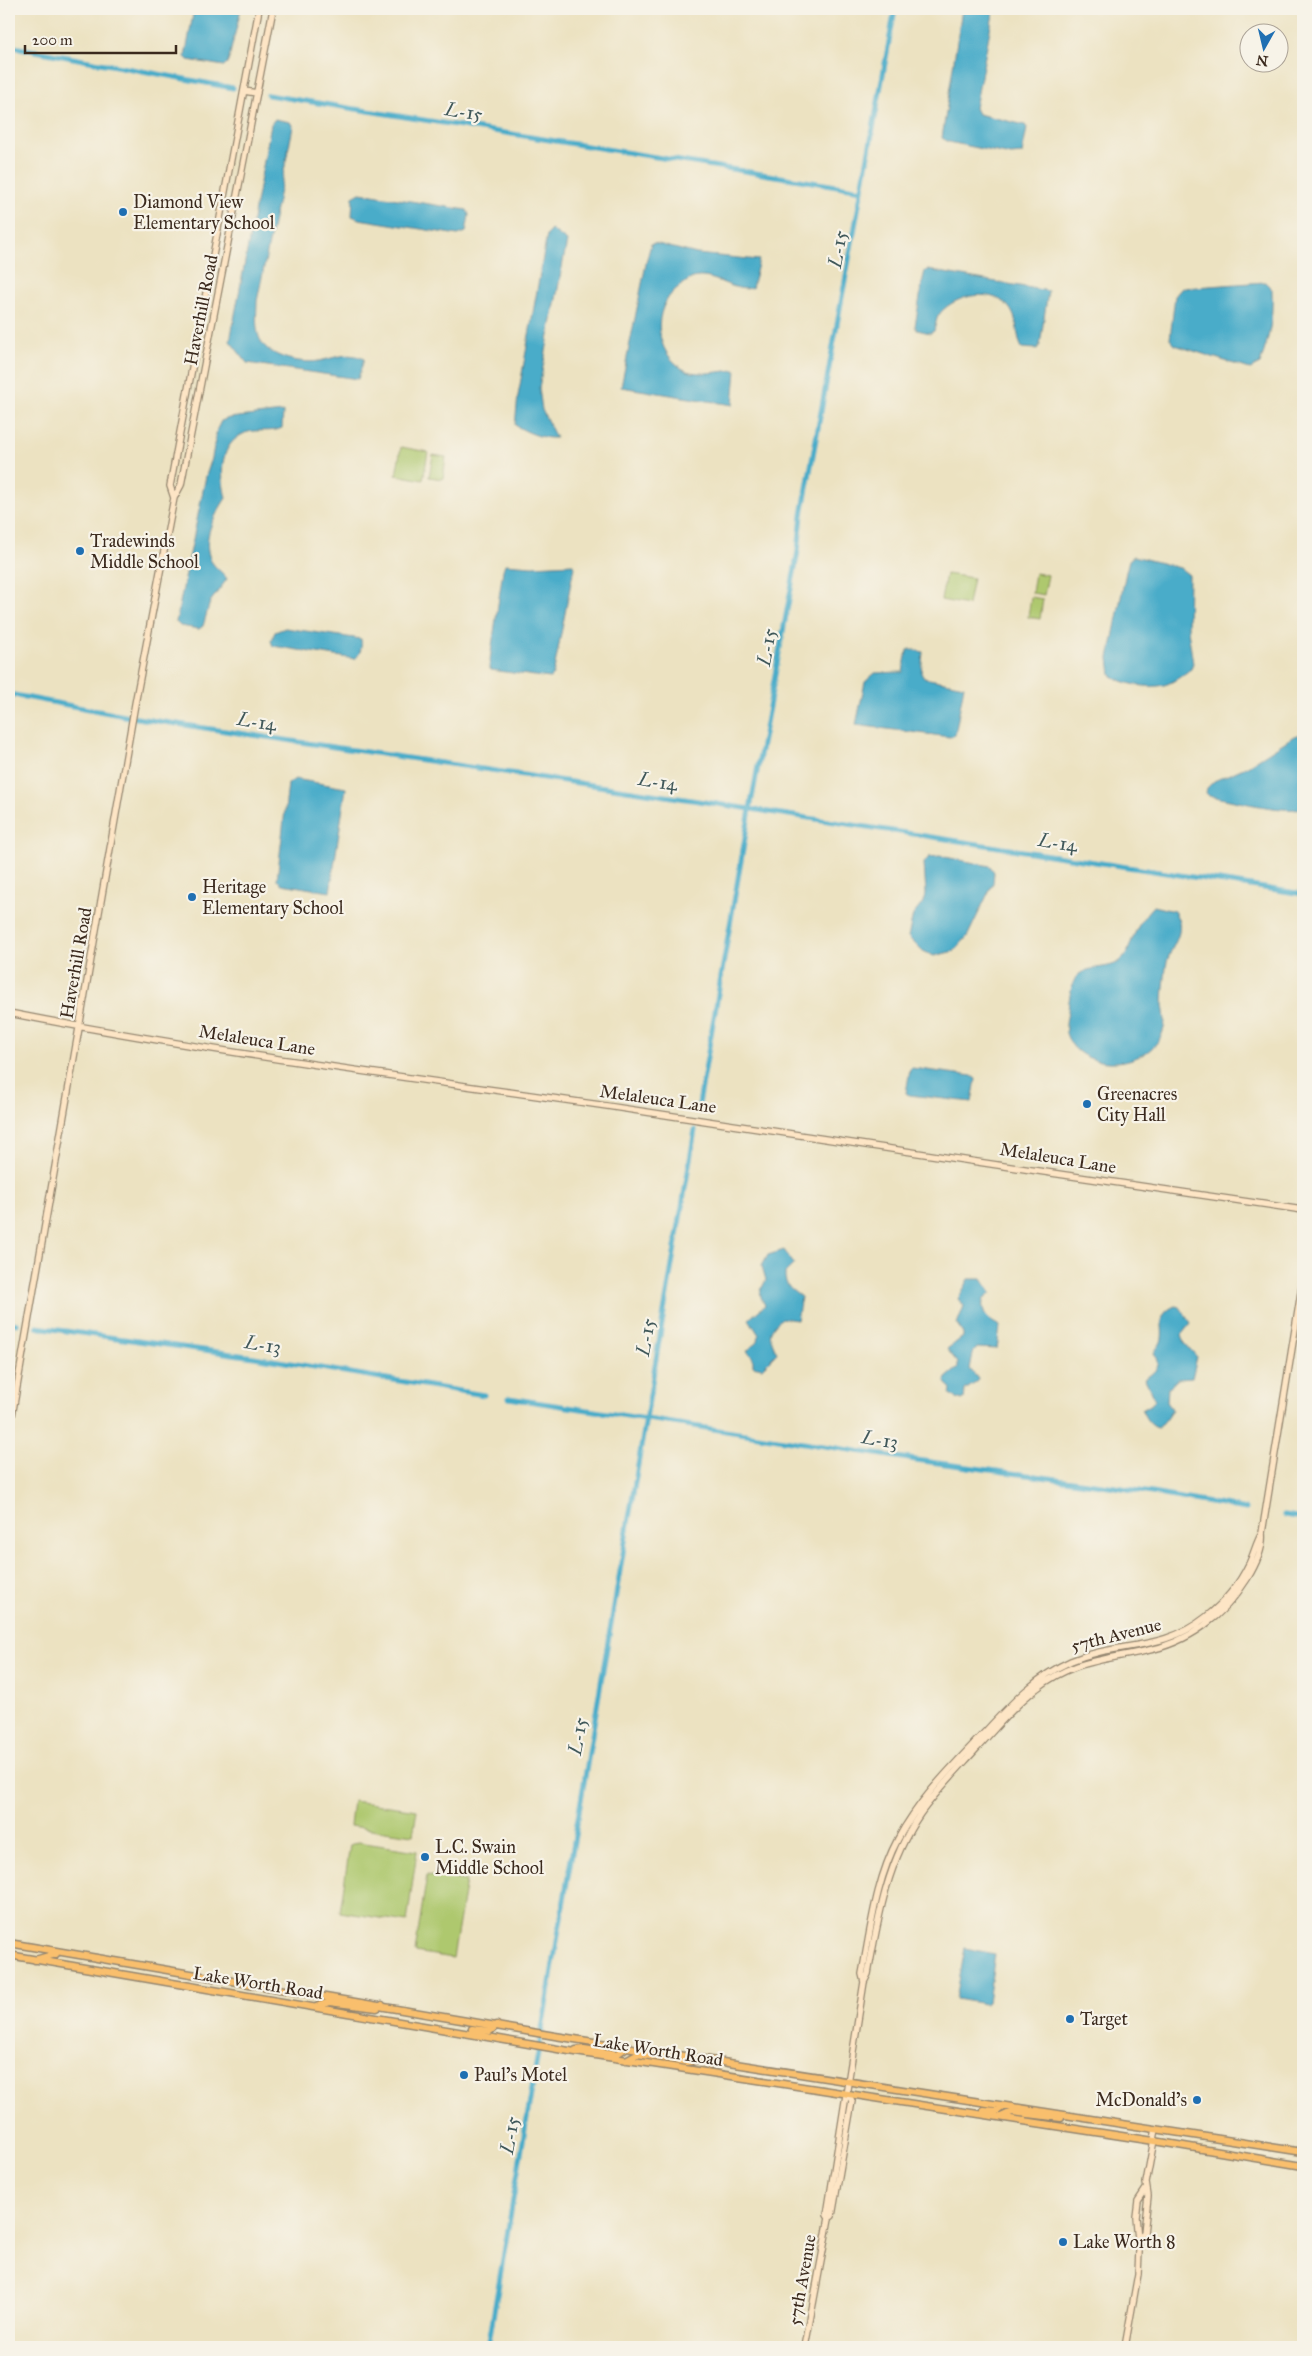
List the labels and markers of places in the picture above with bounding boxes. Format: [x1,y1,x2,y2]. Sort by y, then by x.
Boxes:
place label: Diamond View Elementary School [133,191,275,234]
marker: Diamond View Elementary School [117,206,129,218]
place label: Tradewinds Middle School [90,530,199,573]
marker: Tradewinds Middle School [74,545,86,557]
place label: Heritage Elementary School [202,876,344,919]
marker: Heritage Elementary School [186,891,198,903]
place label: Greenacres City Hall [1097,1083,1177,1126]
marker: Greenacres City Hall [1081,1098,1093,1110]
place label: L.C. Swain Middle School [435,1836,544,1879]
marker: L.C. Swain Middle School [419,1851,431,1863]
place label: Target [1080,2008,1128,2031]
marker: Target [1064,2013,1076,2025]
place label: Paul's Motel [474,2064,567,2086]
marker: Paul's Motel [458,2069,470,2081]
place label: McDonald's [1096,2089,1187,2111]
marker: McDonald's [1191,2094,1203,2106]
place label: Lake Worth 8 [1073,2231,1176,2253]
marker: Lake Worth 8 [1057,2236,1069,2248]

